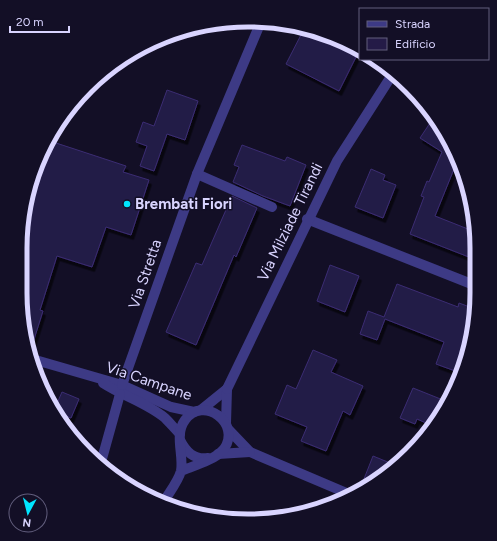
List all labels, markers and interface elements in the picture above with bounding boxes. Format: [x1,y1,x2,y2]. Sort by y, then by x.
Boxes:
scale bar [10,8,69,34]
legend [359,8,489,60]
text: 20 m [16,15,44,29]
text: Strada [395,17,430,31]
text: Edificio [395,37,435,51]
street label: Via Milziade Tirandi [254,160,326,284]
place label: Brembati Fiori [135,195,232,213]
marker: Brembati Fiori [122,199,132,209]
street label: Via Stretta [125,237,165,311]
street label: Via Campane [104,358,194,404]
north arrow [8,493,48,533]
text: N [22,515,32,529]

